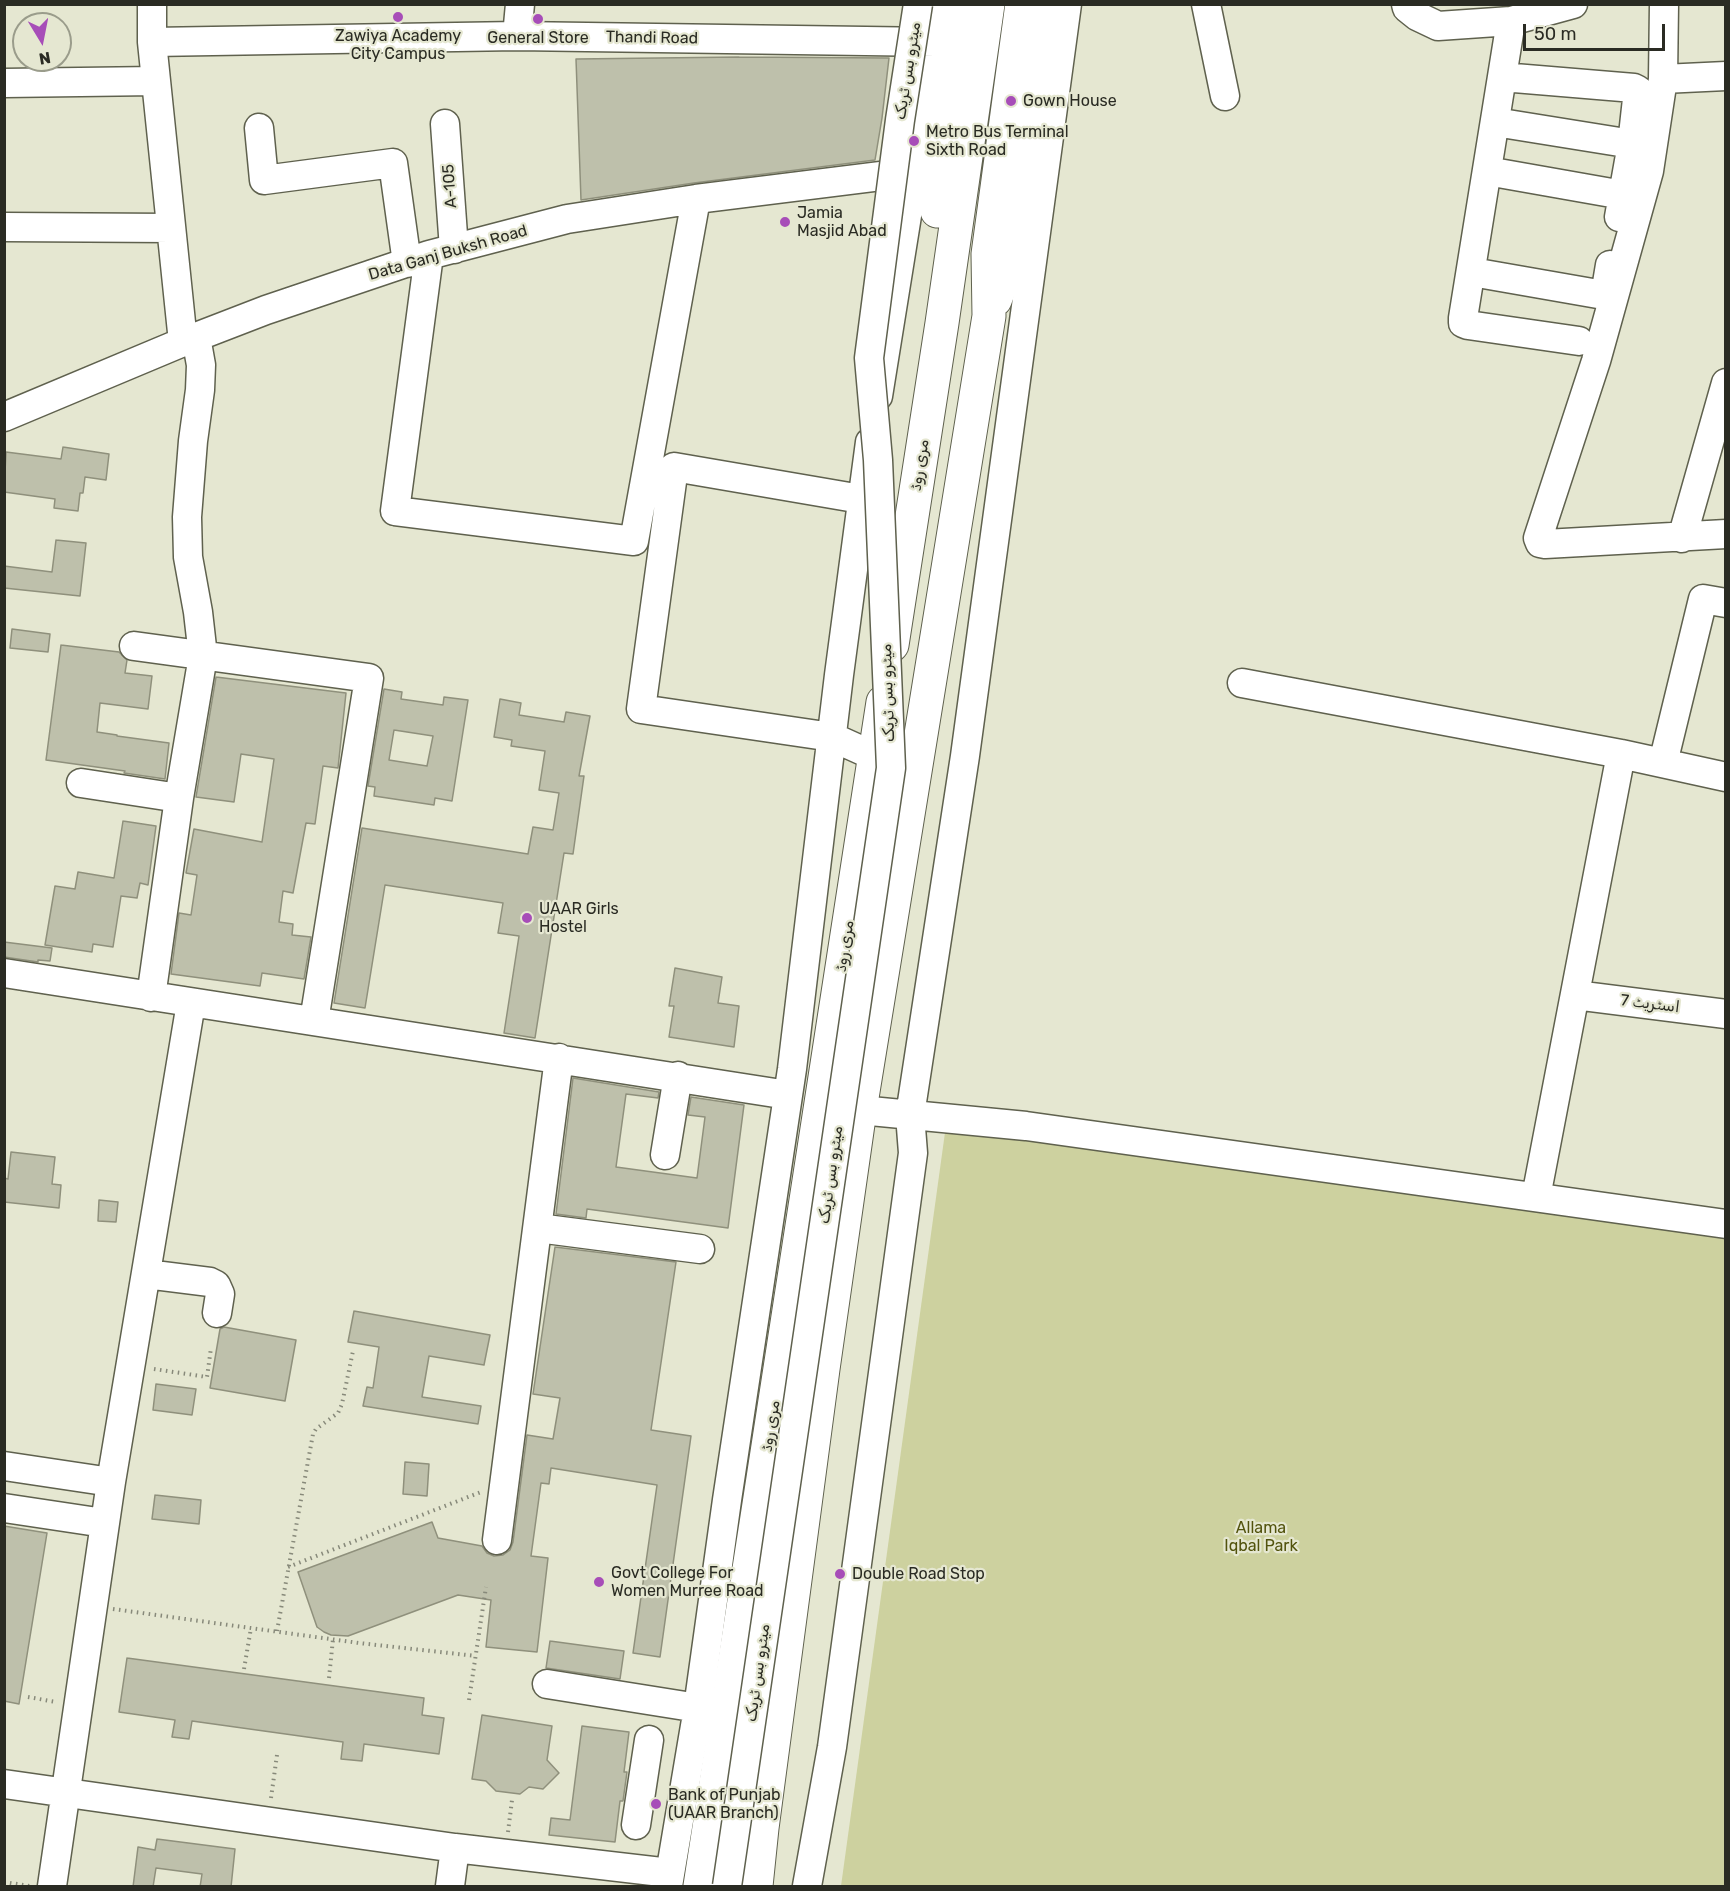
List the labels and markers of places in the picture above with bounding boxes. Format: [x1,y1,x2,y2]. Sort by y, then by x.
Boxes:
marker: Zawiya Academy City Campus [391,10,405,24]
marker: General Store [531,12,545,26]
place label: Zawiya Academy City Campus [335,26,461,64]
place label: General Store [487,28,589,48]
place label: Gown House [1023,91,1117,111]
marker: Gown House [1004,94,1018,108]
place label: Metro Bus Terminal Sixth Road [926,122,1069,160]
marker: Metro Bus Terminal Sixth Road [907,134,921,148]
place label: Jamia Masjid Abad [797,203,887,241]
marker: Jamia Masjid Abad [778,215,792,229]
place label: UAAR Girls Hostel [539,899,619,937]
marker: UAAR Girls Hostel [520,911,534,925]
place label: Govt College For Women Murree Road [611,1563,764,1601]
place label: Double Road Stop [852,1564,985,1584]
marker: Double Road Stop [833,1567,847,1581]
marker: Govt College For Women Murree Road [592,1575,606,1589]
place label: Bank of Punjab (UAAR Branch) [668,1785,781,1823]
marker: Bank of Punjab (UAAR Branch) [649,1797,663,1811]

